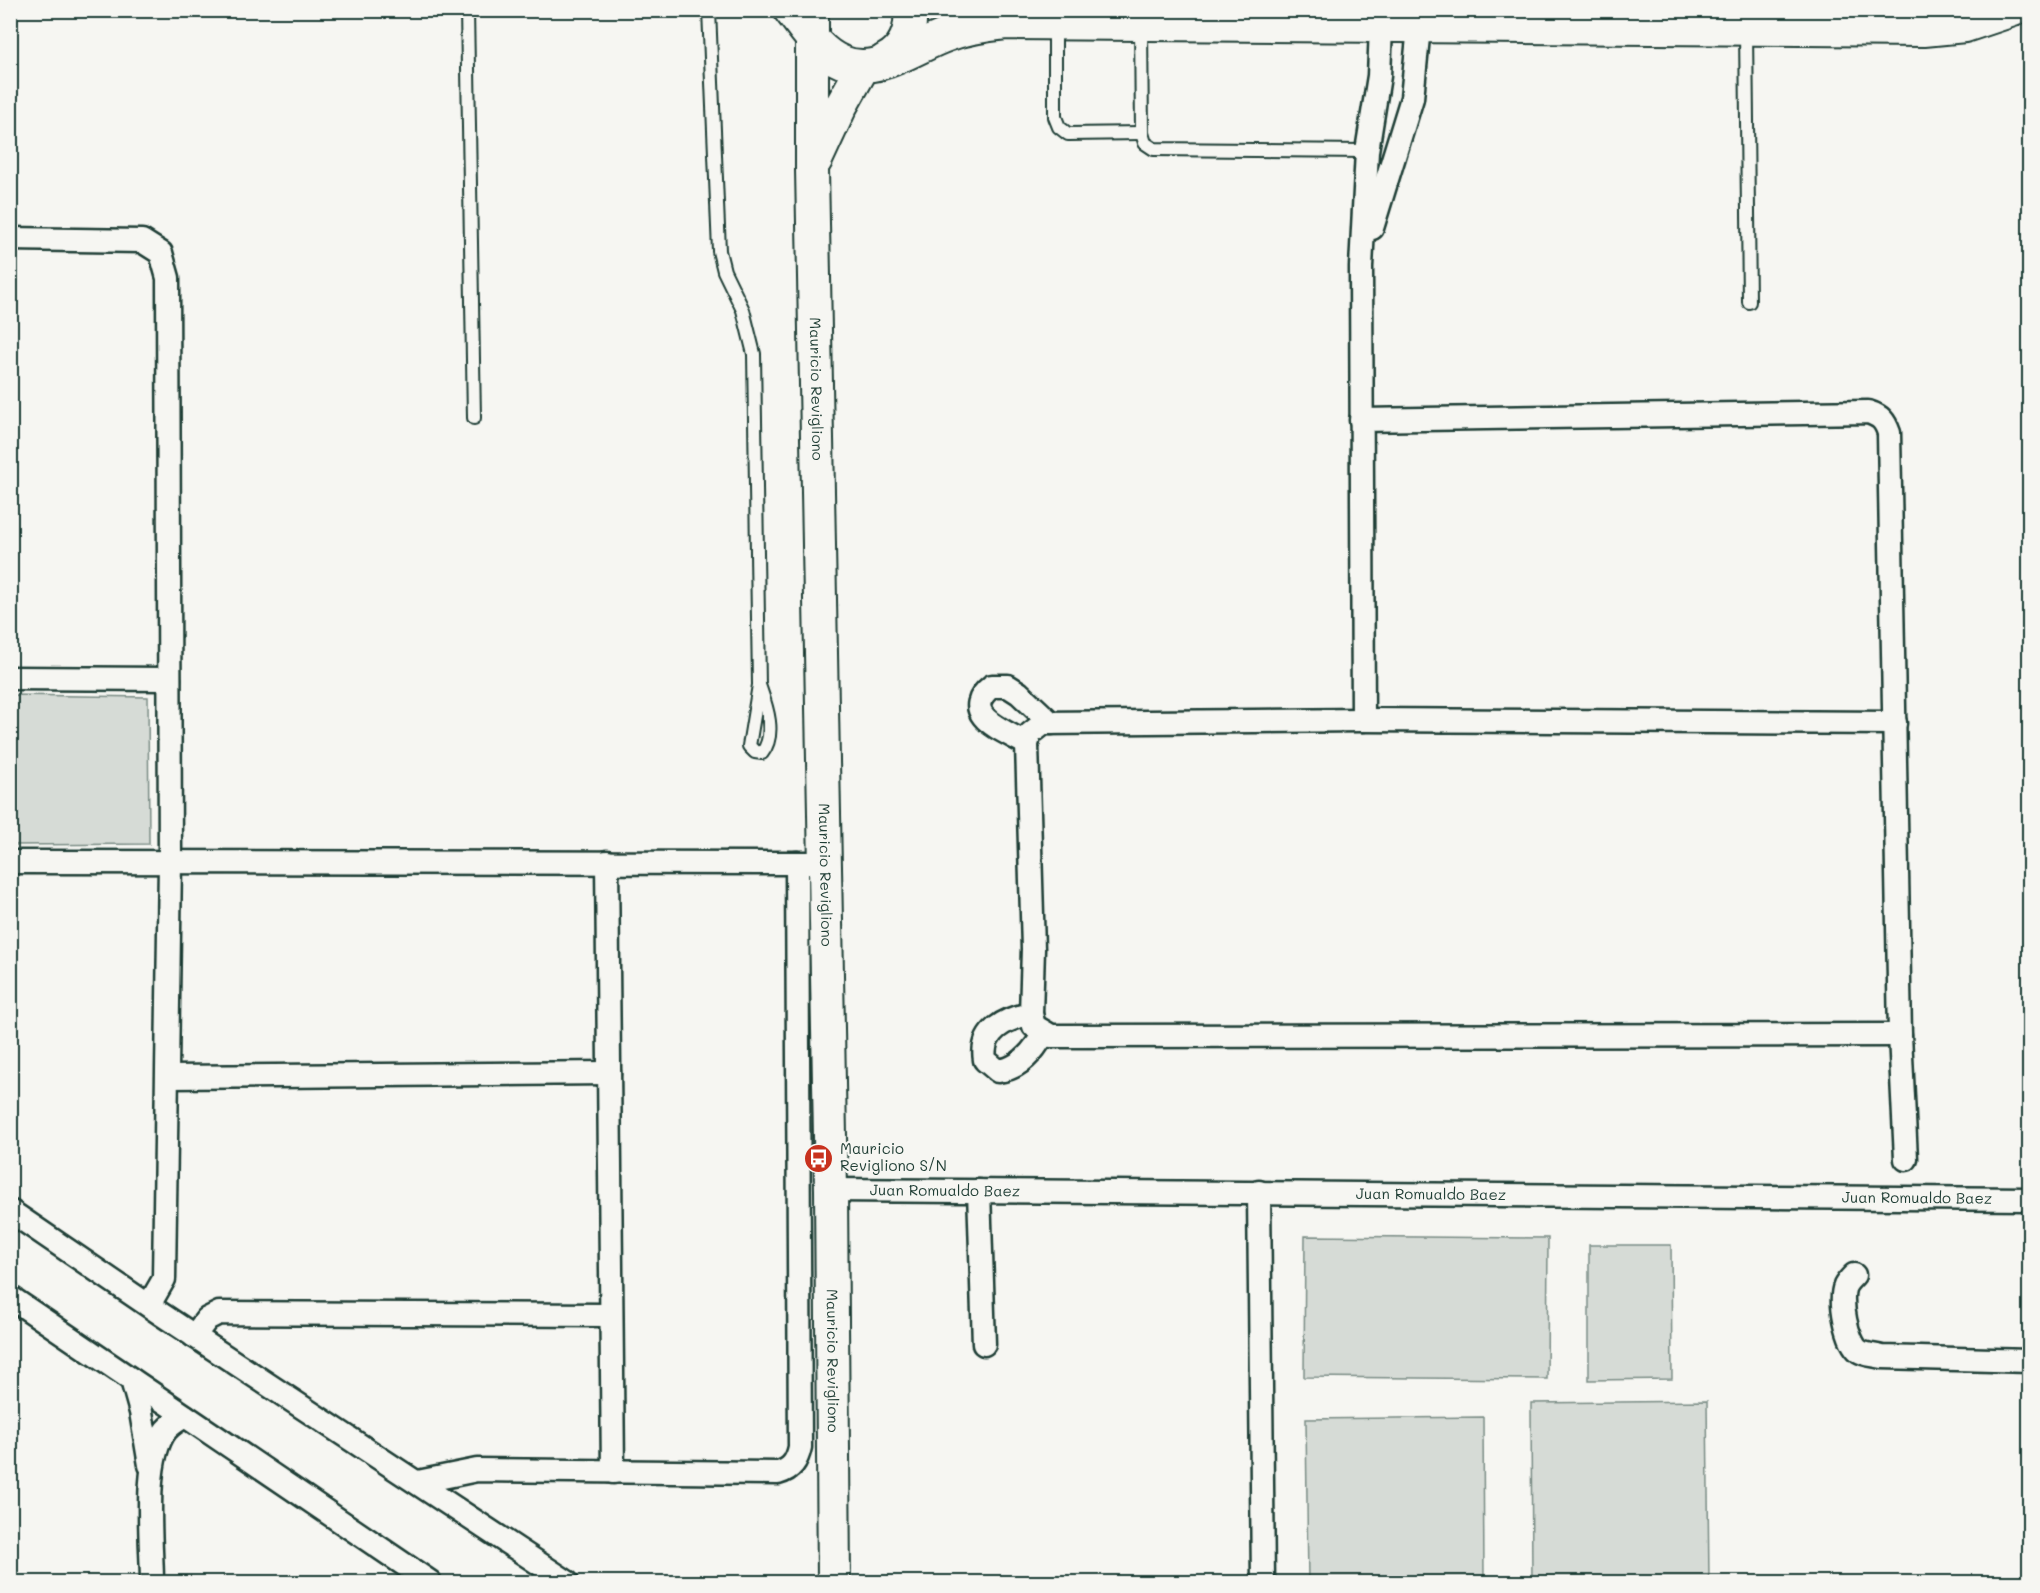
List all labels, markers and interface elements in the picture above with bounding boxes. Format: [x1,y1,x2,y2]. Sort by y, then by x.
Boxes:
street label: Mauricio Revigliono [806,317,828,461]
street label: Mauricio Revigliono [815,803,837,947]
place label: Mauricio Revigliono S/N [840,1138,947,1175]
bus stop icon: Mauricio Revigliono S/N [803,1142,835,1174]
street label: Juan Romualdo Baez [870,1179,1020,1200]
street label: Juan Romualdo Baez [1356,1183,1506,1204]
street label: Juan Romualdo Baez [1842,1187,1992,1208]
street label: Mauricio Revigliono [823,1289,844,1433]

